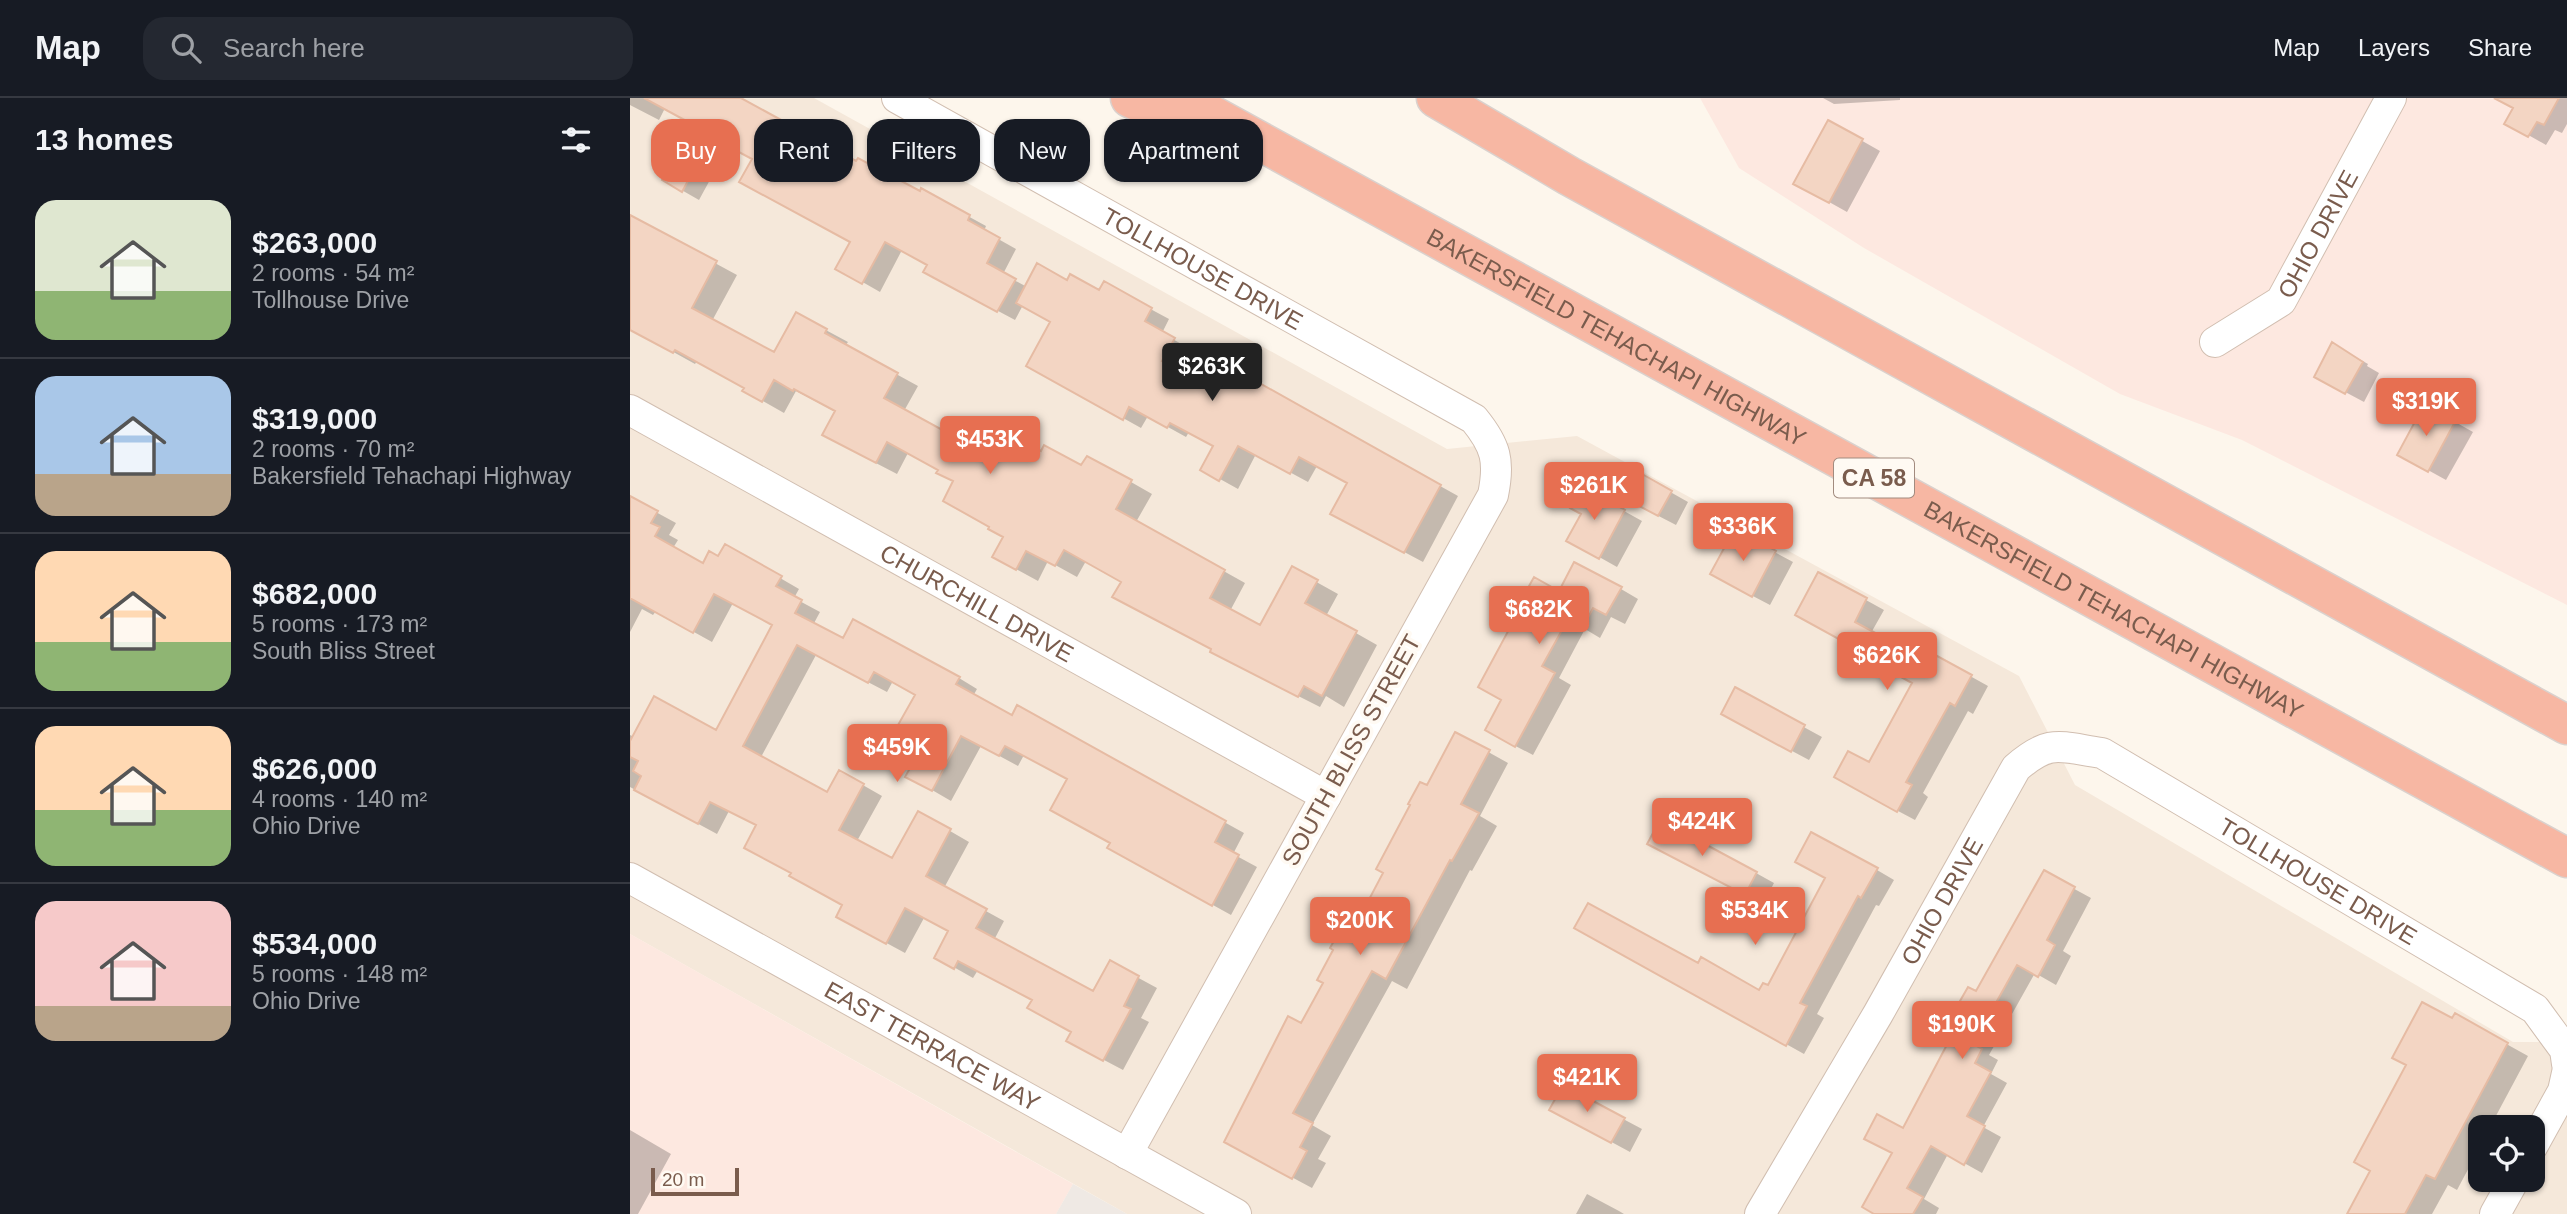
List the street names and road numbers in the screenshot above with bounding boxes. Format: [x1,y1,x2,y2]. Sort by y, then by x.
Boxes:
street label: OHIO DRIVE [2272,165,2363,303]
street label: TOLLHOUSE DRIVE [1098,202,1308,335]
street label: BAKERSFIELD TEHACHAPI HIGHWAY [1423,222,1811,452]
road number: CA 58 [1834,458,1914,498]
street label: BAKERSFIELD TEHACHAPI HIGHWAY [1920,495,2308,724]
street label: CHURCHILL DRIVE [876,538,1078,667]
street label: SOUTH BLISS STREET [1276,629,1426,870]
street label: TOLLHOUSE DRIVE [2215,812,2422,950]
street label: OHIO DRIVE [1895,833,1988,969]
street label: EAST TERRACE WAY [820,975,1045,1116]

